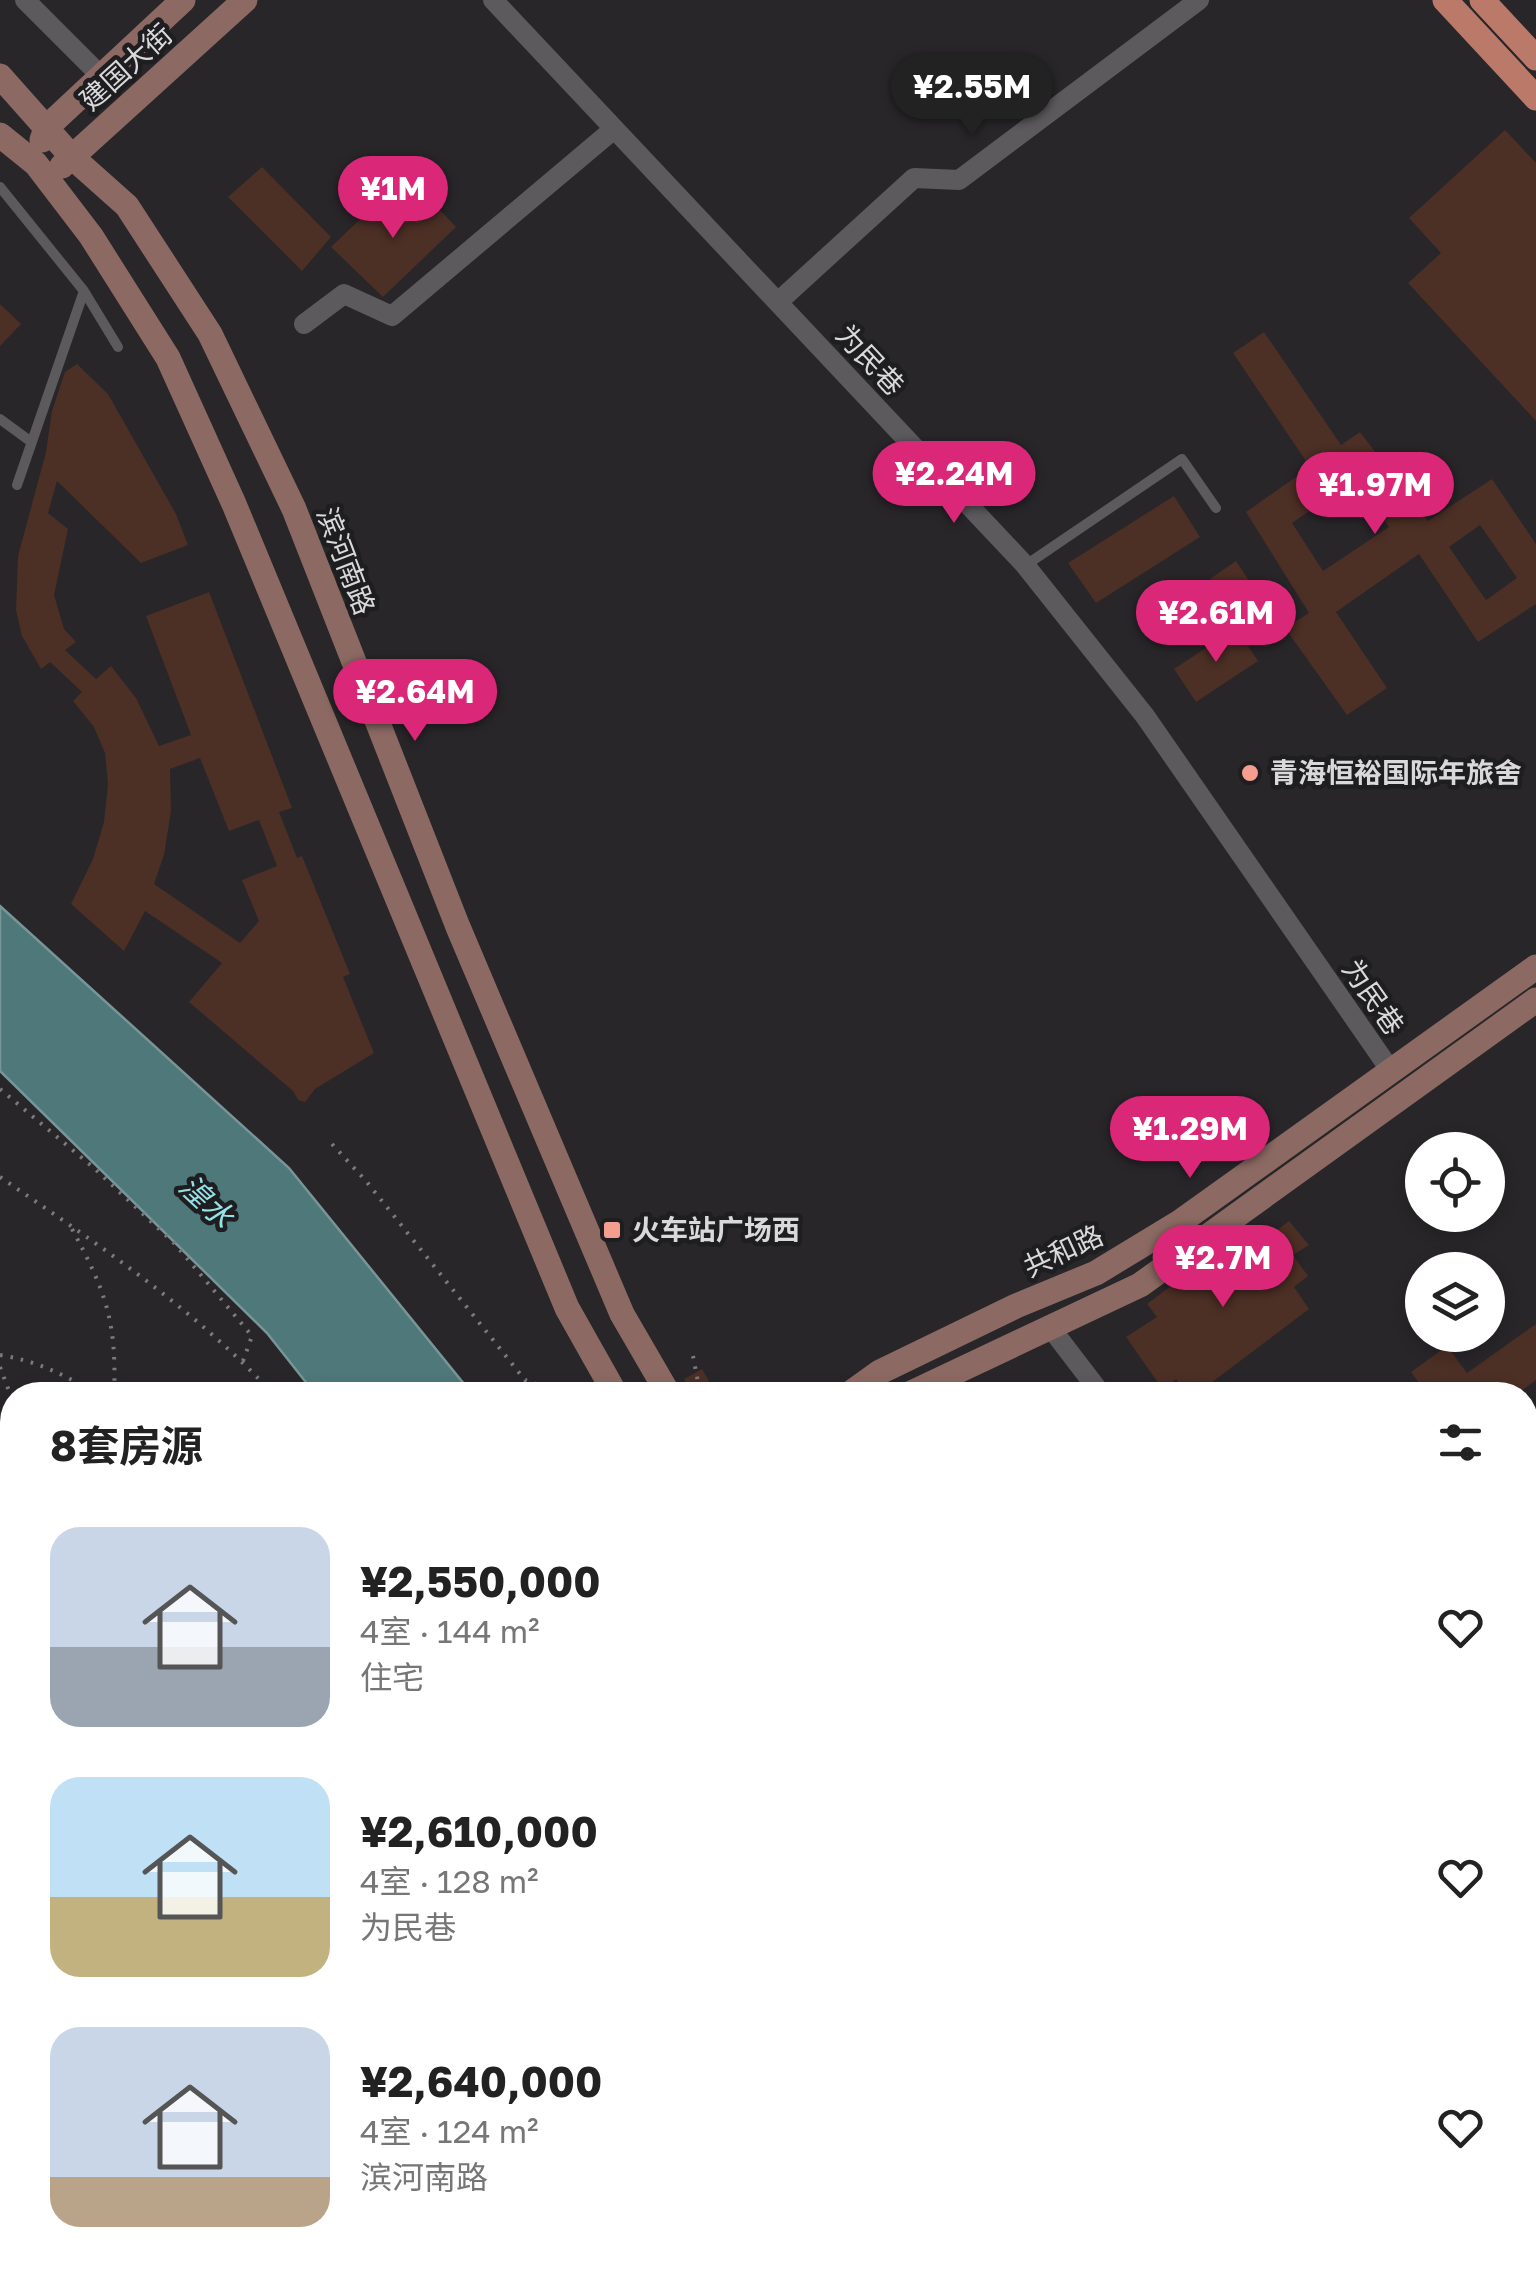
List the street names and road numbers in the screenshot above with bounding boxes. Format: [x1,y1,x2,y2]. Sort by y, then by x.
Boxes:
street label: 建国大街 [73,17,178,116]
street label: 为民巷 [830,318,911,402]
street label: 滨河南路 [311,503,382,619]
street label: 为民巷 [1336,953,1411,1041]
street label: 共和路 [1018,1218,1108,1283]

